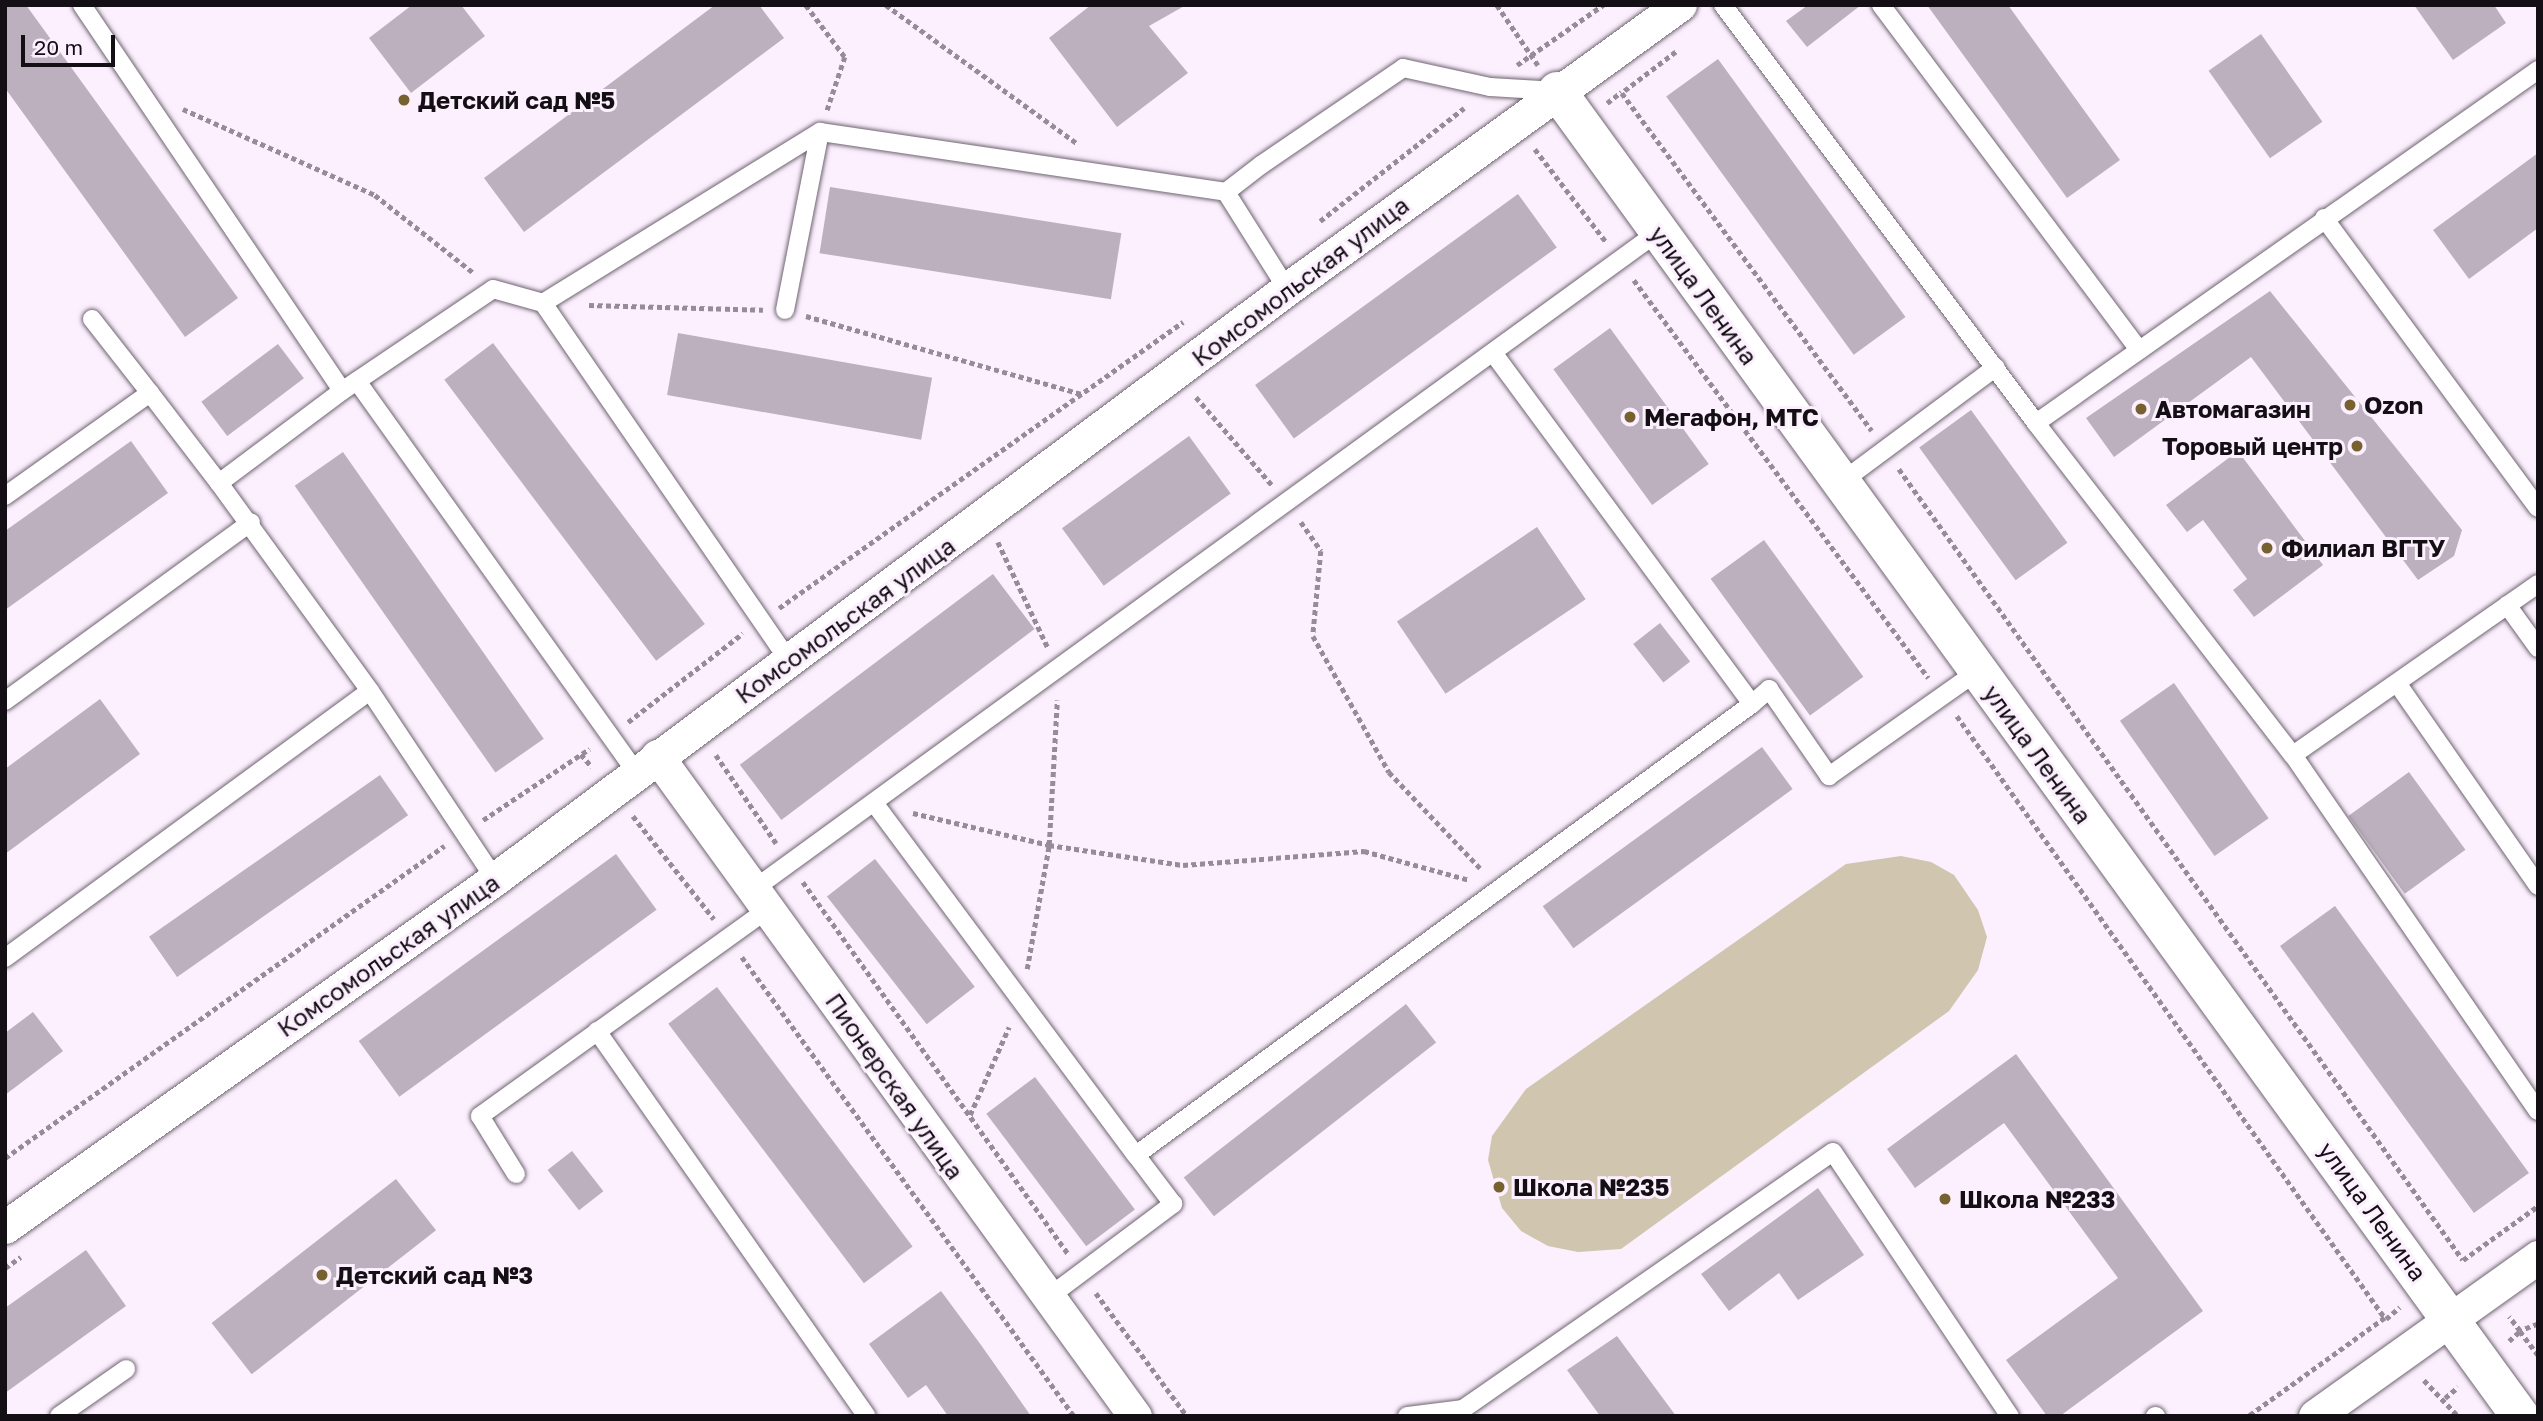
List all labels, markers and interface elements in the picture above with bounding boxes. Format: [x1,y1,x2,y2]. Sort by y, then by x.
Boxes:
scale bar [24,21,119,65]
text: 20 m [34,34,83,60]
place label: Детский сад №5 [418,86,615,114]
marker: Детский сад №5 [396,92,412,108]
street label: Комсомольская улица [1186,190,1414,372]
street label: улица Ленина [1644,220,1764,370]
place label: Ozon [2364,391,2423,419]
place label: Автомагазин [2155,395,2311,423]
marker: Ozon [2342,397,2358,413]
marker: Автомагазин [2133,401,2149,417]
place label: Мегафон, МТС [1644,403,1819,431]
marker: Мегафон, МТС [1622,409,1638,425]
place label: Торовый центр [2162,432,2343,460]
marker: Торовый центр [2349,438,2365,454]
street label: Комсомольская улица [730,531,960,709]
place label: Филиал ВГТУ [2281,534,2445,562]
marker: Филиал ВГТУ [2259,540,2275,556]
street label: улица Ленина [1978,679,2098,829]
street label: Комсомольская улица [272,867,504,1043]
street label: Пионерская улица [820,987,970,1185]
street label: улица Ленина [2313,1136,2433,1286]
place label: Школа №235 [1513,1173,1669,1201]
marker: Школа №235 [1491,1179,1507,1195]
place label: Школа №233 [1959,1185,2115,1213]
marker: Школа №233 [1937,1191,1953,1207]
place label: Детский сад №3 [336,1261,533,1289]
marker: Детский сад №3 [314,1267,330,1283]

